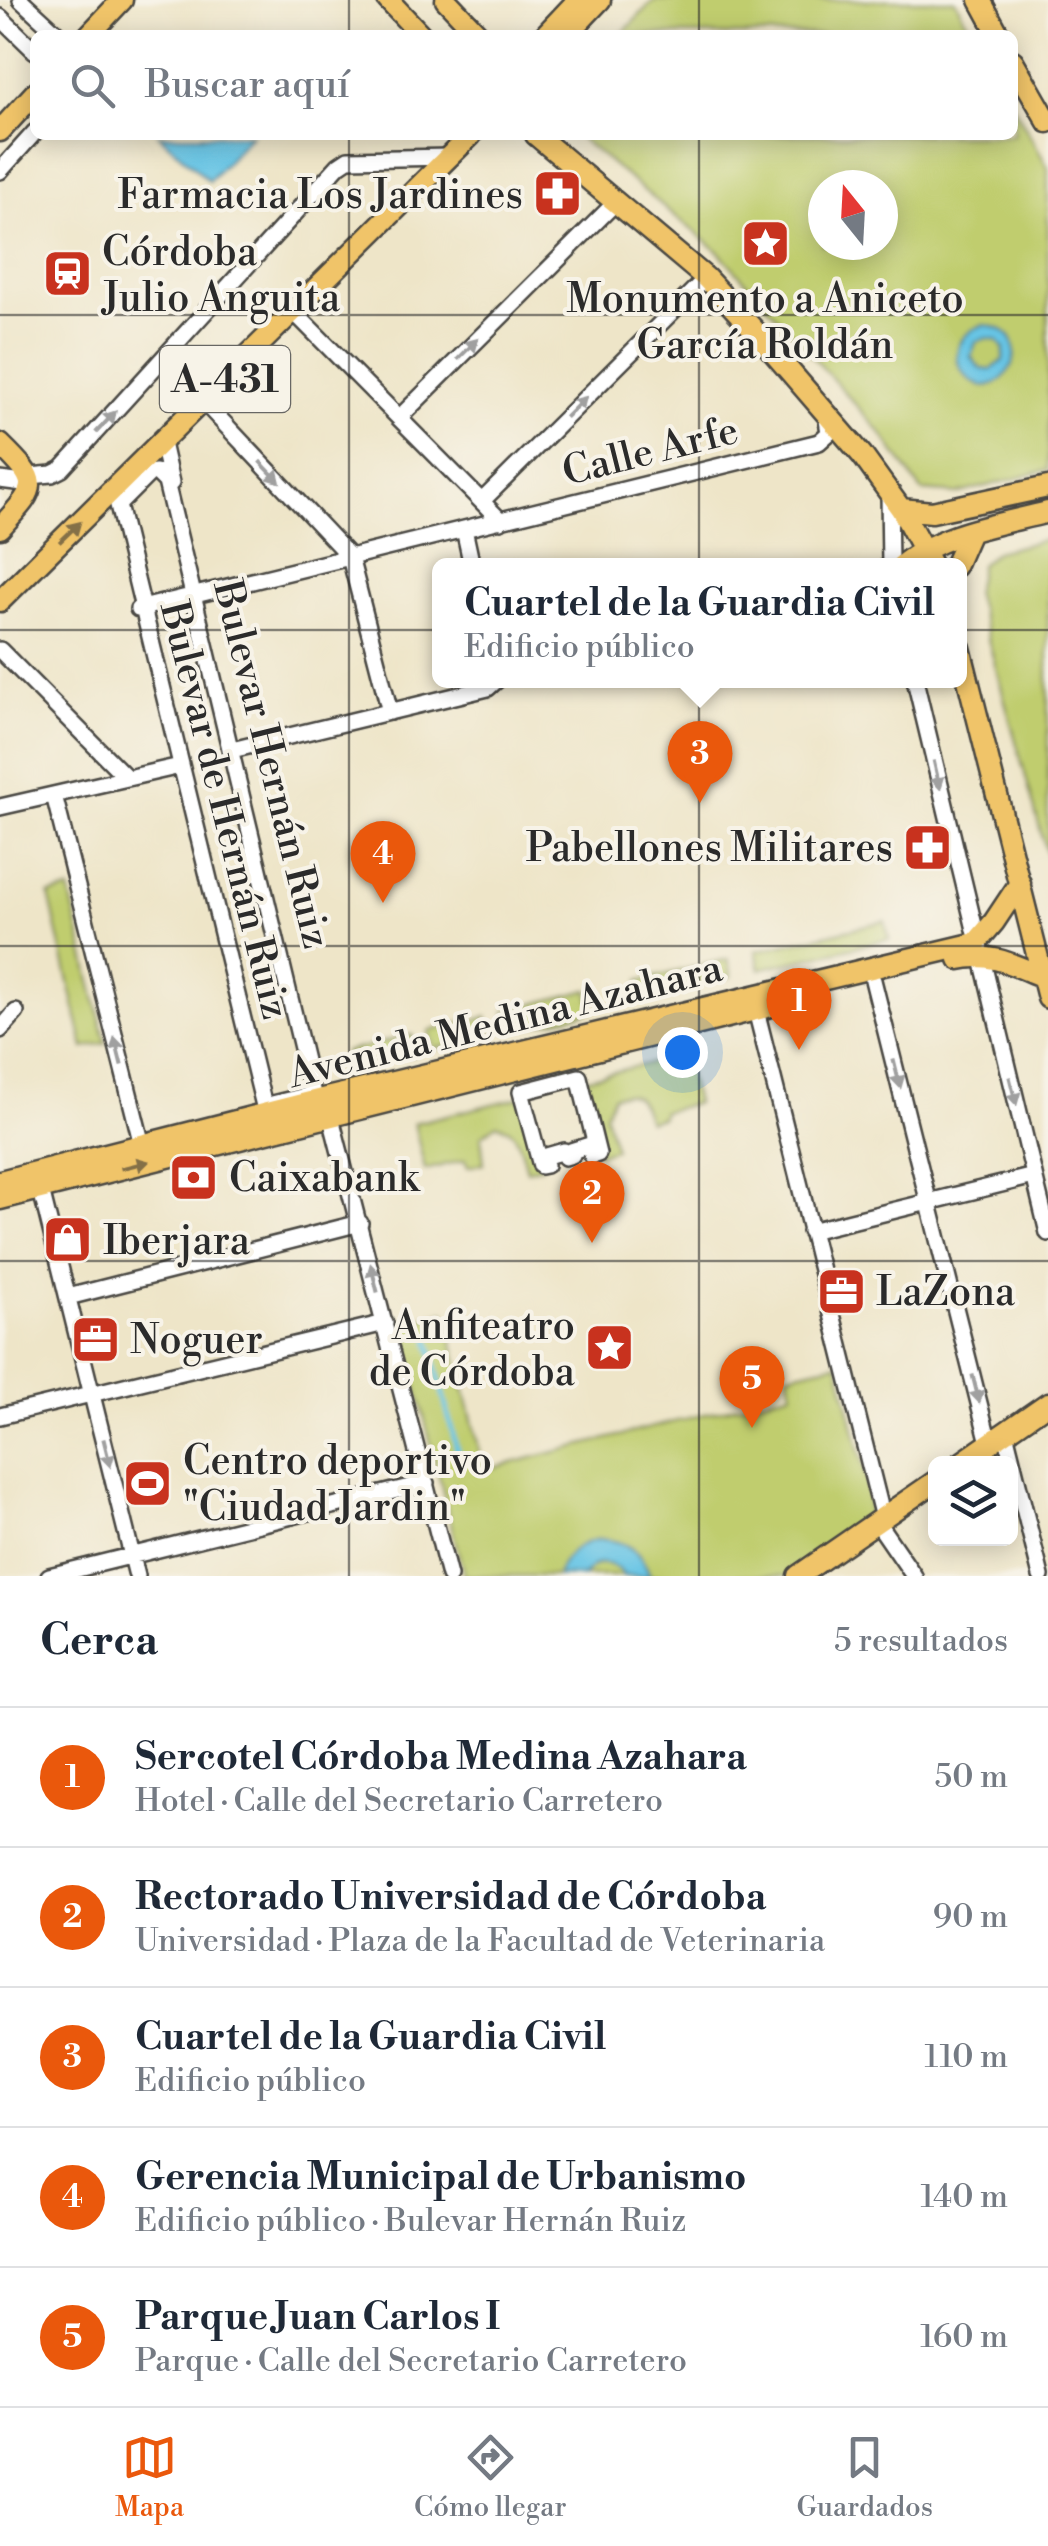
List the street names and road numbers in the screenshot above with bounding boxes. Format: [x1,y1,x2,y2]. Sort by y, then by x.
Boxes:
road number: A-431 [160,346,290,412]
street label: Calle Arfe [557,406,744,498]
street label: Bulevar Hernán Ruiz [201,574,341,954]
street label: Bulevar de Hernán Ruiz [148,596,300,1024]
street label: Avenida Medina Azahara [282,944,728,1100]

